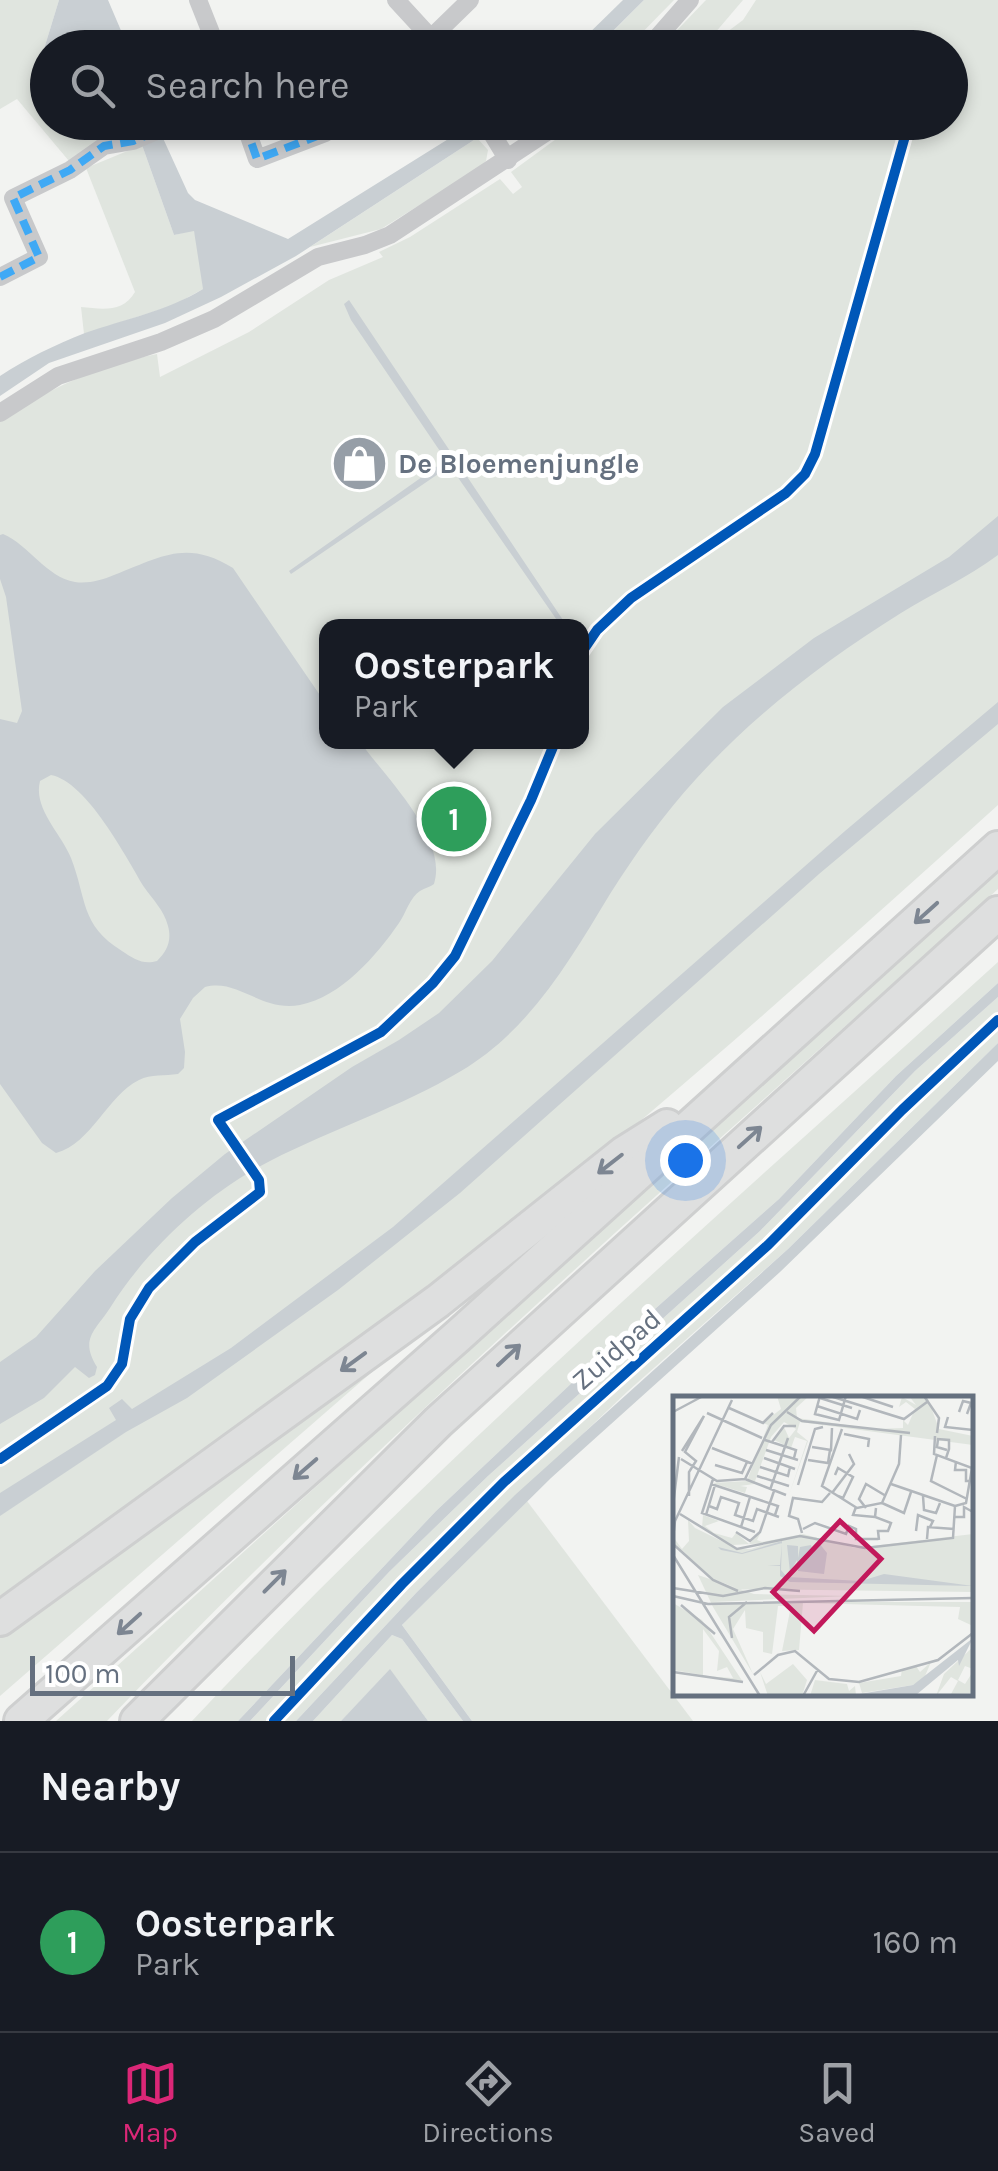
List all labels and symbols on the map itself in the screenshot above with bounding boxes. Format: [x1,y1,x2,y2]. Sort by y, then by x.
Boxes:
shop icon: De Bloemenjungle [329,433,389,493]
place label: De Bloemenjungle [398,447,639,480]
pin: 1 [422,782,486,856]
one-way arrow [914,901,939,924]
one-way arrow [737,1126,762,1149]
your location [660,1135,711,1186]
one-way arrow [598,1153,624,1175]
street label: Zuidpad [565,1302,667,1397]
one-way arrow [496,1344,521,1367]
one-way arrow [340,1351,367,1372]
inset map [673,1396,973,1696]
one-way arrow [293,1457,319,1479]
one-way arrow [262,1569,287,1594]
one-way arrow [117,1612,142,1635]
scale bar [30,1651,295,1696]

